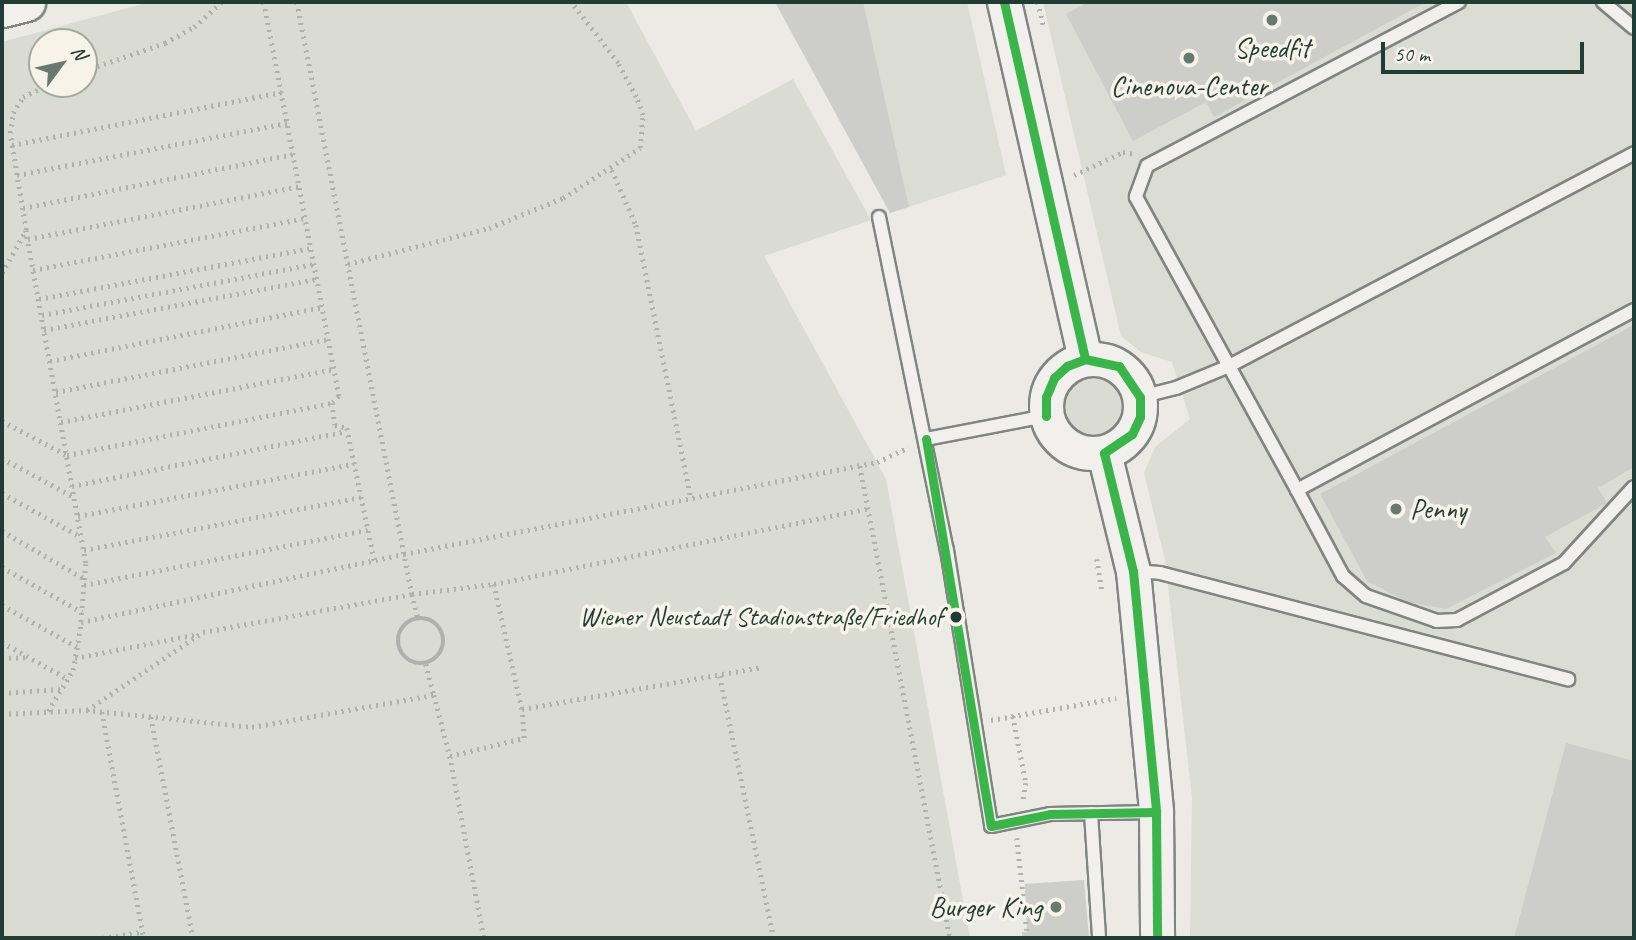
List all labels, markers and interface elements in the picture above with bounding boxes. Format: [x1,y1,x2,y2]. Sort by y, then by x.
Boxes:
marker: Speedfit [1264,12,1280,28]
north arrow [28,28,98,98]
scale bar [1384,28,1587,72]
place label: Speedfit [1234,31,1310,65]
text: N [66,41,92,64]
text: 50 m [1394,41,1430,67]
marker: Cinenova-Center [1181,50,1197,66]
place label: Cinenova-Center [1111,69,1267,103]
place label: Penny [1410,492,1466,526]
marker: Penny [1388,501,1404,517]
place label: Wiener Neustadt Stadionstraße/Friedhof [579,601,943,633]
marker: Wiener Neustadt Stadionstraße/Friedhof [949,610,963,624]
place label: Burger King [929,890,1042,924]
marker: Burger King [1048,899,1064,915]

